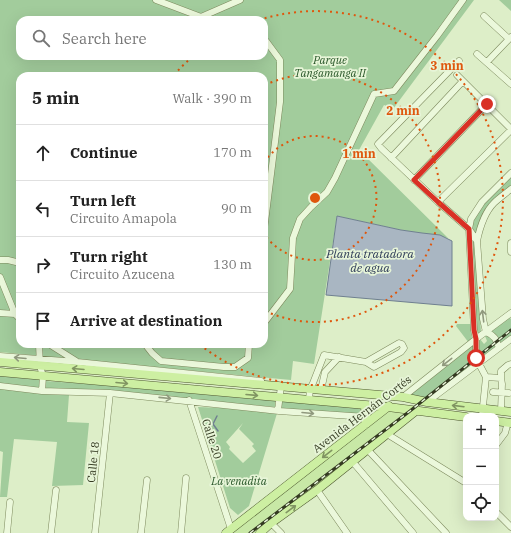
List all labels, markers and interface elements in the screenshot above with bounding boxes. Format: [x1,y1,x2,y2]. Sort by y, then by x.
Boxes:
search box [16,16,268,60]
icon: search [30,27,52,49]
text: Search here [62,29,147,48]
park label: Parque Tangamanga II [294,53,367,80]
text: 3 min [430,58,464,73]
text: 5 min [32,87,80,109]
text: Walk · 390 m [173,90,252,107]
route end [478,95,496,113]
text: 2 min [386,103,420,118]
icon: ahead [32,142,54,164]
text: Continue [70,143,137,162]
text: 170 m [213,144,252,161]
text: 1 min [342,146,376,161]
text: Turn left [70,191,136,210]
centre of rings [308,191,322,205]
icon: left [32,198,54,220]
text: 90 m [221,200,252,217]
text: Circuito Amapola [70,210,177,227]
water label: Planta tratadora de agua [325,246,414,275]
text: Turn right [70,247,148,266]
icon: right [32,254,54,276]
text: 130 m [213,256,252,273]
text: Circuito Azucena [70,266,175,283]
icon: arrive [32,310,54,332]
one-way arrow [479,310,486,323]
text: Arrive at destination [70,311,222,330]
route start [467,349,485,367]
one-way arrow [14,354,27,361]
one-way arrow [441,358,452,367]
one-way arrow [72,366,85,373]
street label: Avenida Hernán Cortés [310,372,414,456]
one-way arrow [116,380,129,387]
one-way arrow [245,391,258,399]
one-way arrow [158,394,171,402]
one-way arrow [452,402,465,410]
one-way arrow [301,409,314,416]
map controls [463,413,499,521]
button: + [463,413,499,449]
street label: Calle 20 [199,417,225,461]
street label: Calle 18 [84,441,102,483]
button: − [463,449,499,485]
one-way arrow [322,450,333,459]
park label: La venadita [210,474,267,488]
button: locate [463,485,499,521]
one-way arrow [285,505,296,513]

